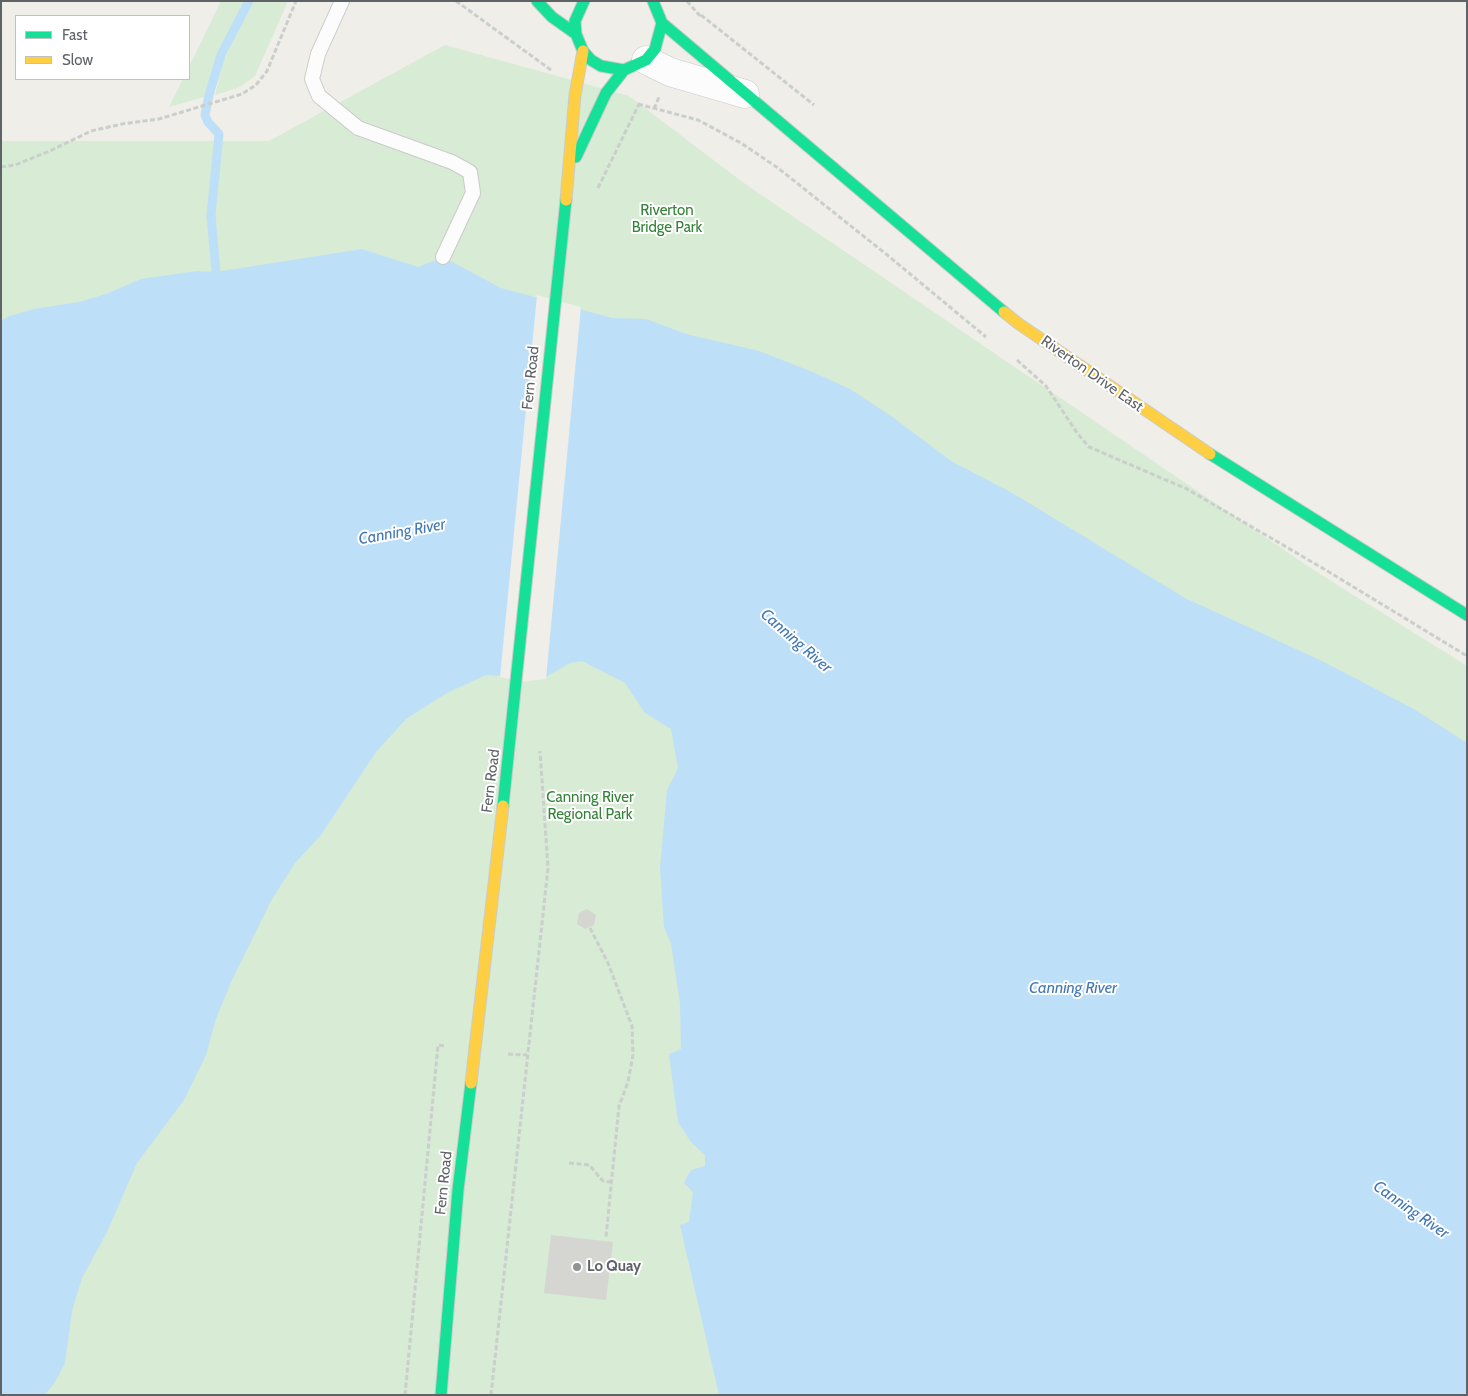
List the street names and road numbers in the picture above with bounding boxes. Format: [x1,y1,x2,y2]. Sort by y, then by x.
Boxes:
street label: Riverton Drive East [1037,332,1147,416]
street label: Fern Road [519,345,543,411]
street label: Fern Road [478,748,504,814]
street label: Fern Road [432,1150,456,1216]

